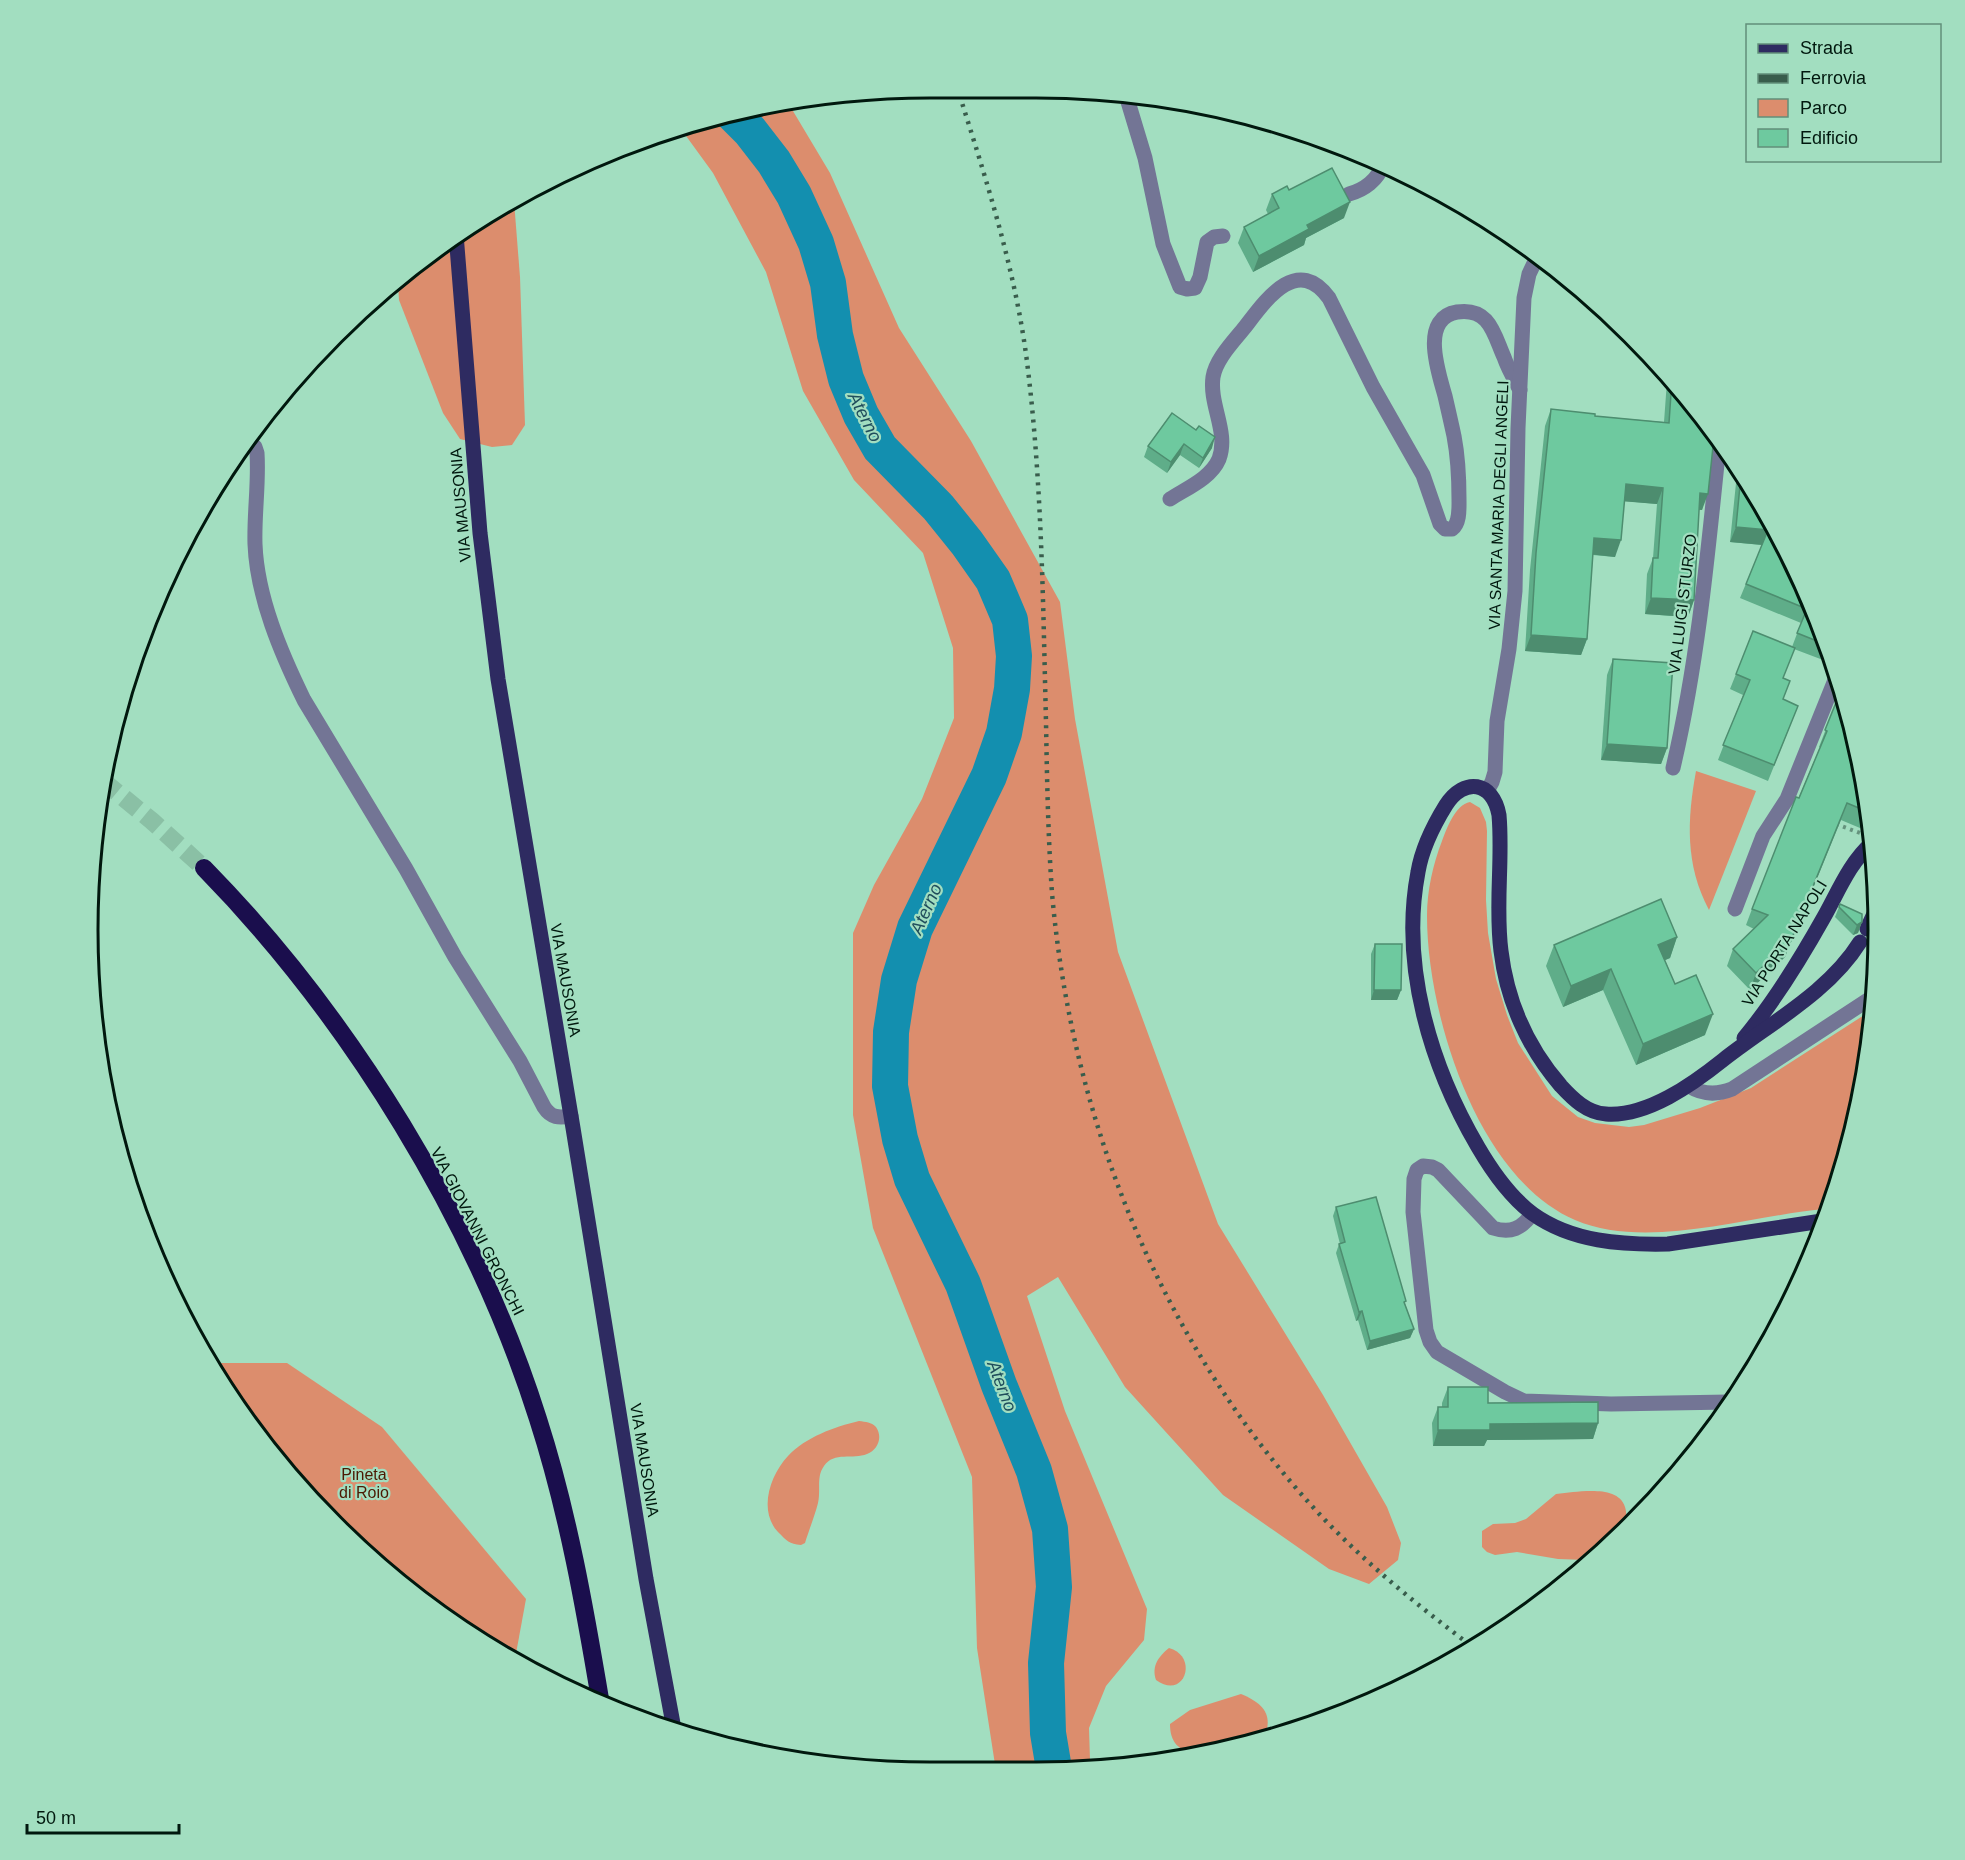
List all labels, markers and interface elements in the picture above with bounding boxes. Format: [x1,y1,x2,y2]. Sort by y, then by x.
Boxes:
legend [1746,24,1941,162]
text: Strada [1800,38,1854,58]
text: Ferrovia [1800,68,1867,88]
text: Parco [1800,98,1847,118]
text: Edificio [1800,128,1858,148]
street label: VIA SANTA MARIA DEGLI ANGELI [1486,380,1511,630]
water label: Aterno [844,388,886,445]
street label: VIA MAUSONIA [447,447,474,563]
street label: VIA LUIGI STURZO [1665,533,1700,675]
street label: VIA PORTA NAPOLI [1739,877,1830,1009]
water label: Aterno [906,881,946,938]
street label: VIA MAUSONIA [547,922,584,1038]
street label: VIA GIOVANNI GRONCHI [428,1144,527,1318]
water label: Aterno [983,1357,1021,1414]
street label: VIA MAUSONIA [627,1402,662,1518]
park label: Pineta di Roio [339,1466,389,1501]
scale bar [27,1797,178,1835]
text: 50 m [36,1808,76,1828]

